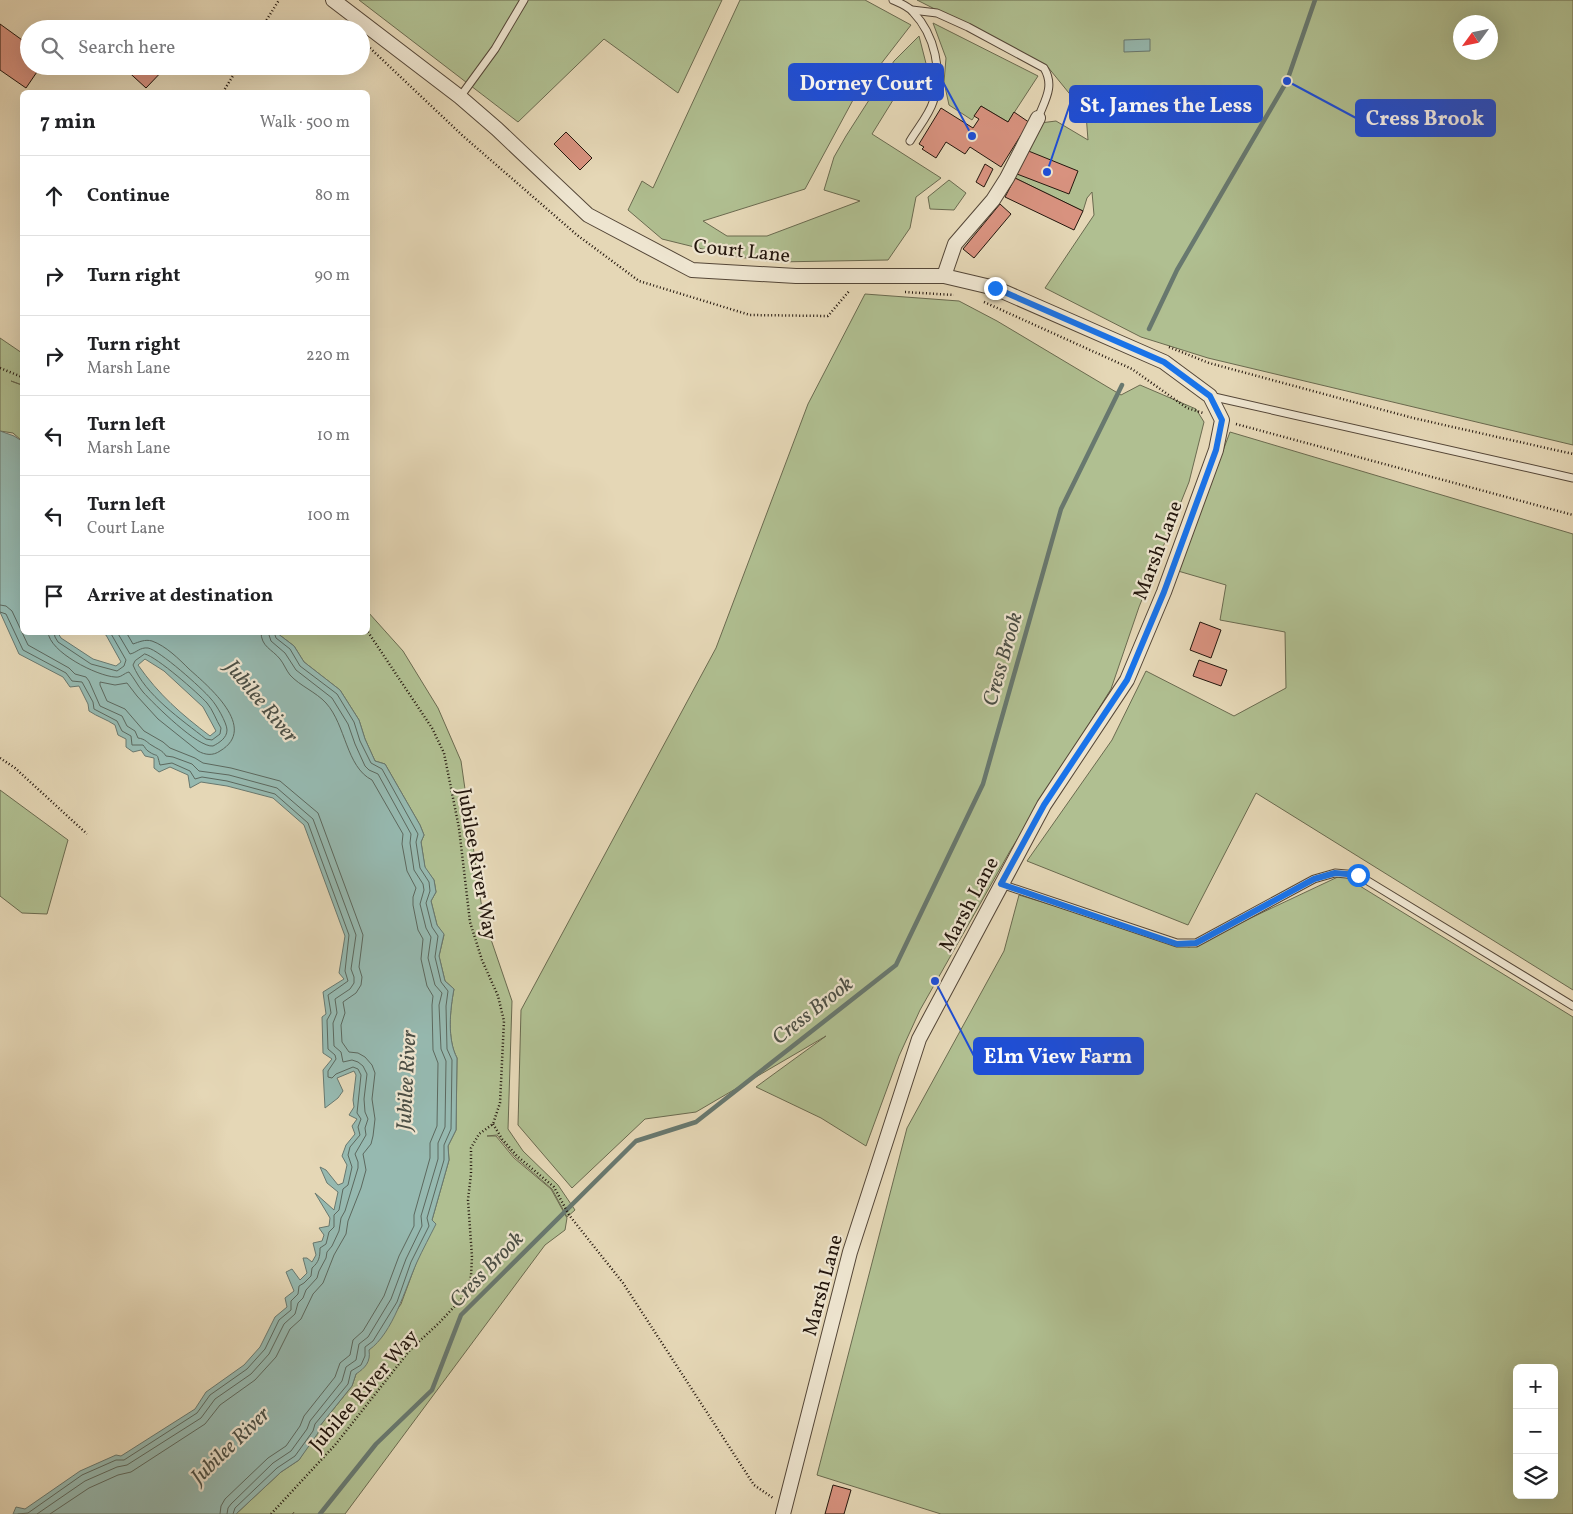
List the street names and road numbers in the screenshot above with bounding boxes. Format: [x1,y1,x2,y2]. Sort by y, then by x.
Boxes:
street label: Court Lane [692,233,791,271]
street label: Marsh Lane [1127,497,1191,604]
street label: Jubilee River Way [449,786,503,943]
street label: Marsh Lane [933,852,1007,957]
street label: Marsh Lane [797,1232,851,1339]
street label: Jubilee River Way [303,1324,426,1459]

